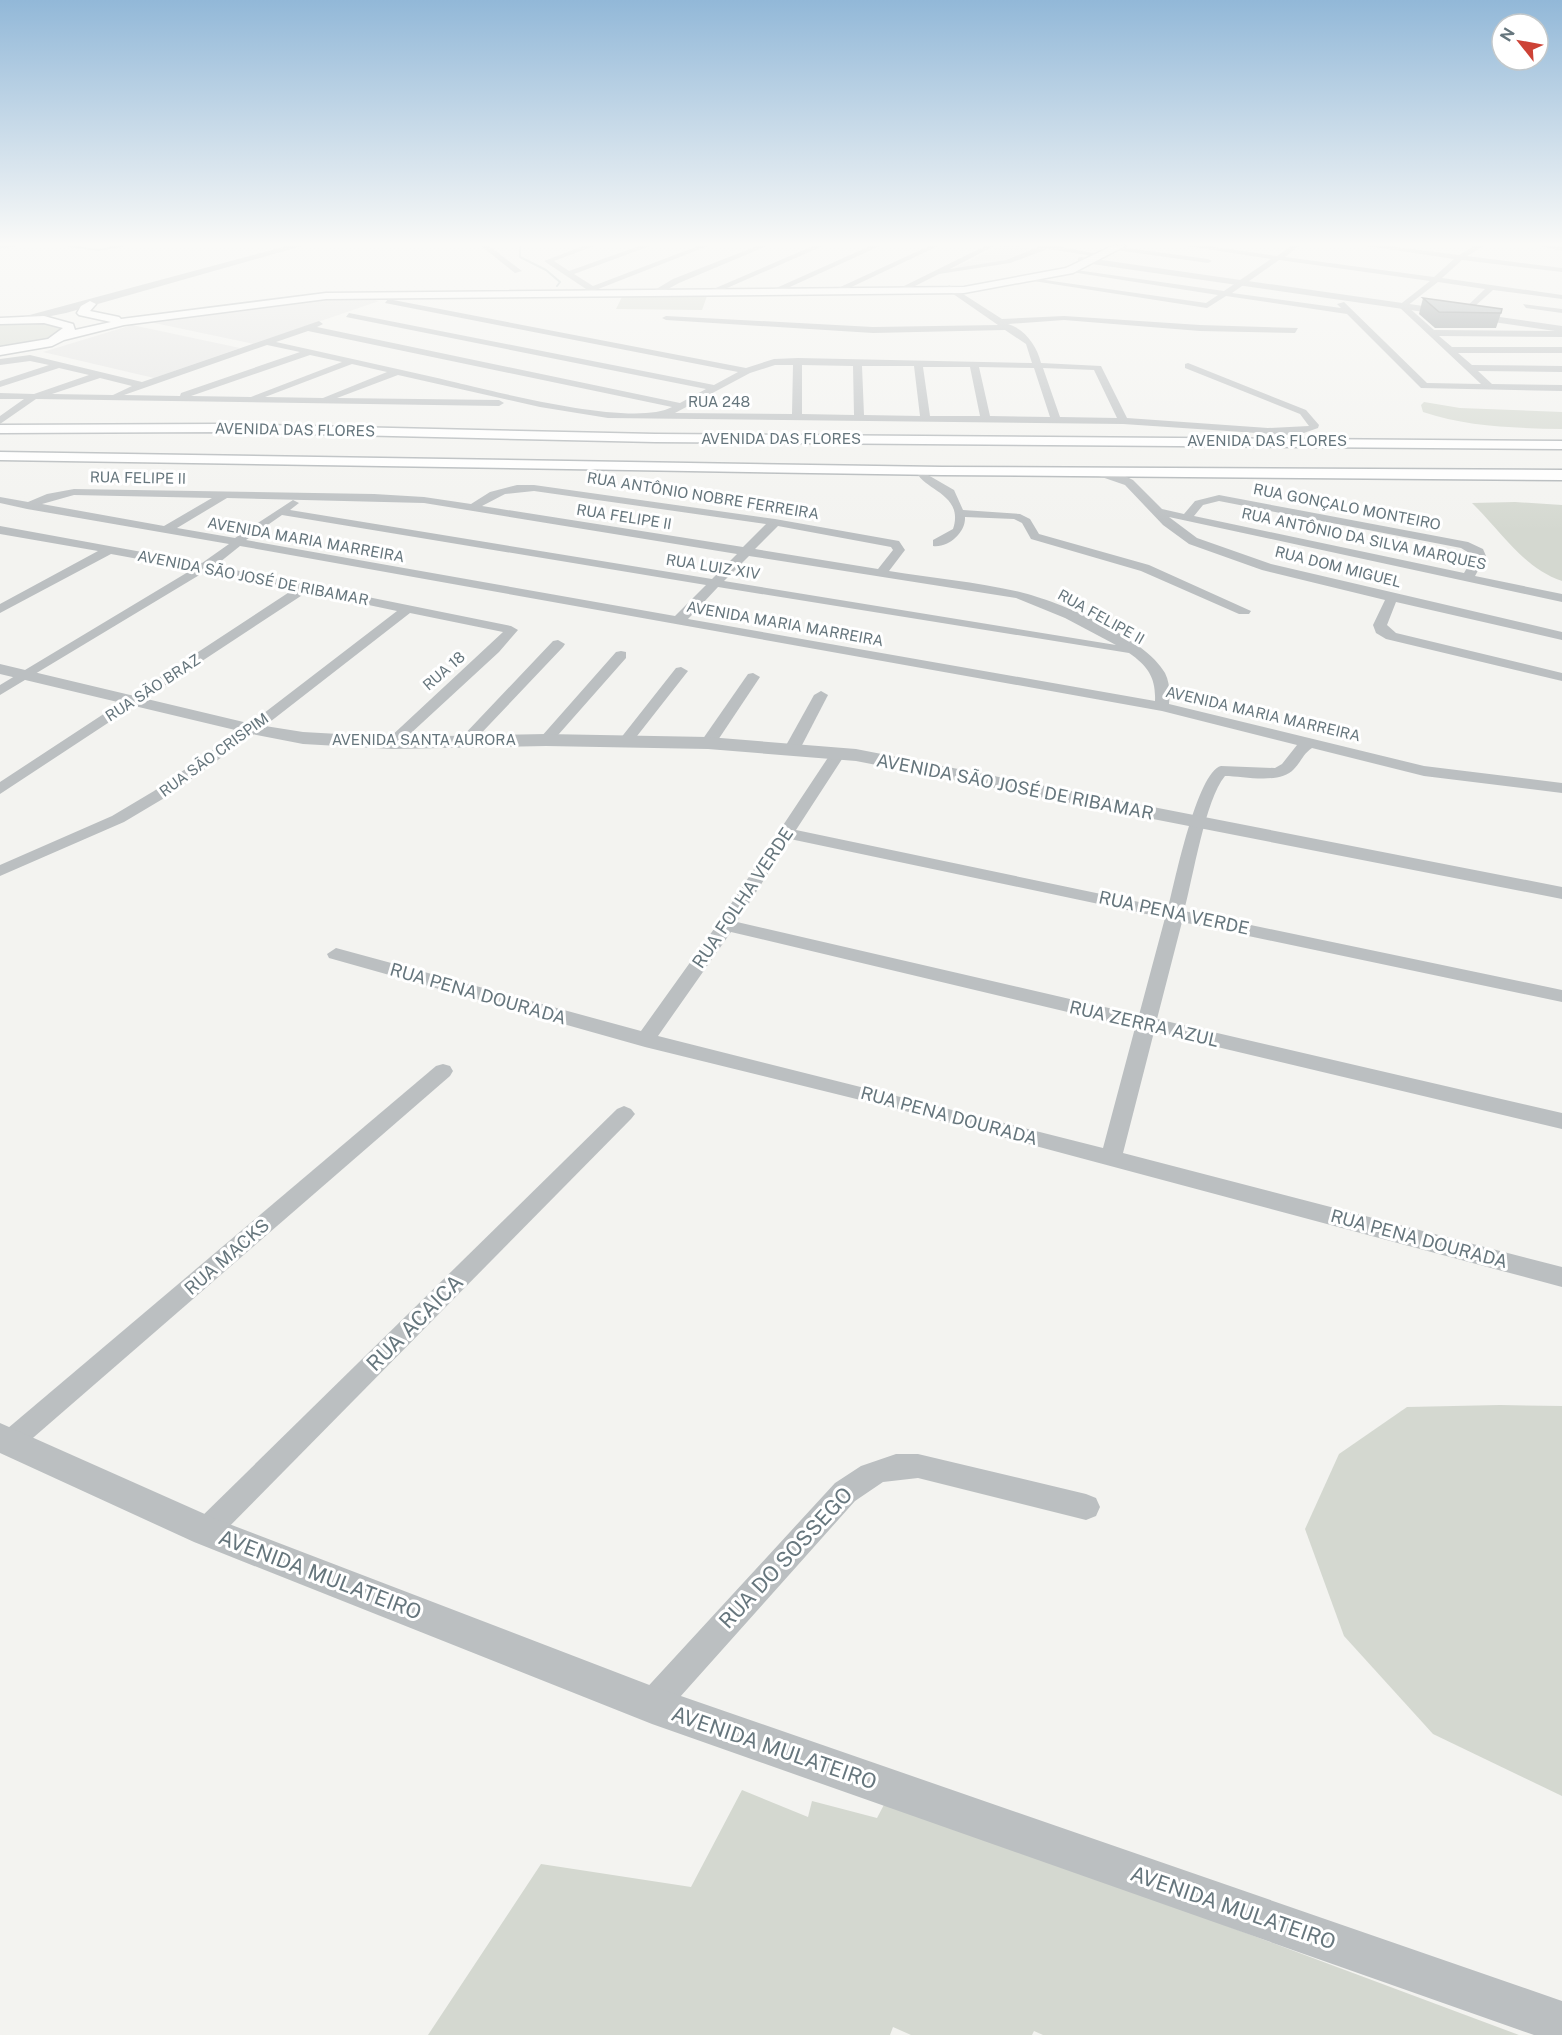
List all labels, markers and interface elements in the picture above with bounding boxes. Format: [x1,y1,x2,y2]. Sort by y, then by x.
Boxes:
north arrow [1490,12,1550,72]
text: N [1496,24,1519,45]
street label: RUA 248 [688,393,750,410]
street label: AVENIDA DAS FLORES [215,420,375,439]
street label: AVENIDA DAS FLORES [701,430,861,447]
street label: AVENIDA DAS FLORES [1187,432,1347,449]
street label: RUA FELIPE II [90,468,186,487]
street label: RUA ANTÔNIO NOBRE FERREIRA [586,469,821,522]
street label: RUA GONÇALO MONTEIRO [1252,480,1442,533]
street label: RUA FELIPE II [575,501,673,532]
street label: RUA ANTÔNIO DA SILVA MARQUES [1240,504,1488,573]
street label: AVENIDA MARIA MARREIRA [206,514,406,565]
street label: RUA DOM MIGUEL [1273,543,1403,590]
street label: AVENIDA SÃO JOSÉ DE RIBAMAR [136,547,370,608]
street label: RUA LUIZ XIV [665,551,761,582]
street label: RUA FELIPE II [1055,586,1148,647]
street label: AVENIDA MARIA MARREIRA [685,598,885,649]
street label: RUA 18 [419,648,468,693]
street label: RUA SÃO BRAZ [102,651,203,724]
street label: AVENIDA MARIA MARREIRA [1164,683,1363,744]
street label: RUA SÃO CRISPIM [156,709,272,800]
street label: AVENIDA SANTA AURORA [332,731,517,748]
street label: AVENIDA SÃO JOSÉ DE RIBAMAR [875,748,1156,824]
street label: RUA FOLHA VERDE [688,823,797,972]
street label: RUA PENA VERDE [1097,886,1251,939]
street label: RUA PENA DOURADA [388,958,569,1029]
street label: RUA ZERRA AZUL [1067,996,1221,1051]
street label: RUA PENA DOURADA [858,1082,1040,1149]
street label: RUA PENA DOURADA [1328,1205,1510,1272]
street label: RUA MACKS [180,1214,273,1299]
street label: RUA ACAICA [361,1269,468,1376]
street label: RUA DO SOSSEGO [714,1482,858,1633]
street label: AVENIDA MULATEIRO [215,1524,425,1625]
street label: AVENIDA MULATEIRO [668,1701,880,1794]
street label: AVENIDA MULATEIRO [1127,1861,1339,1954]

